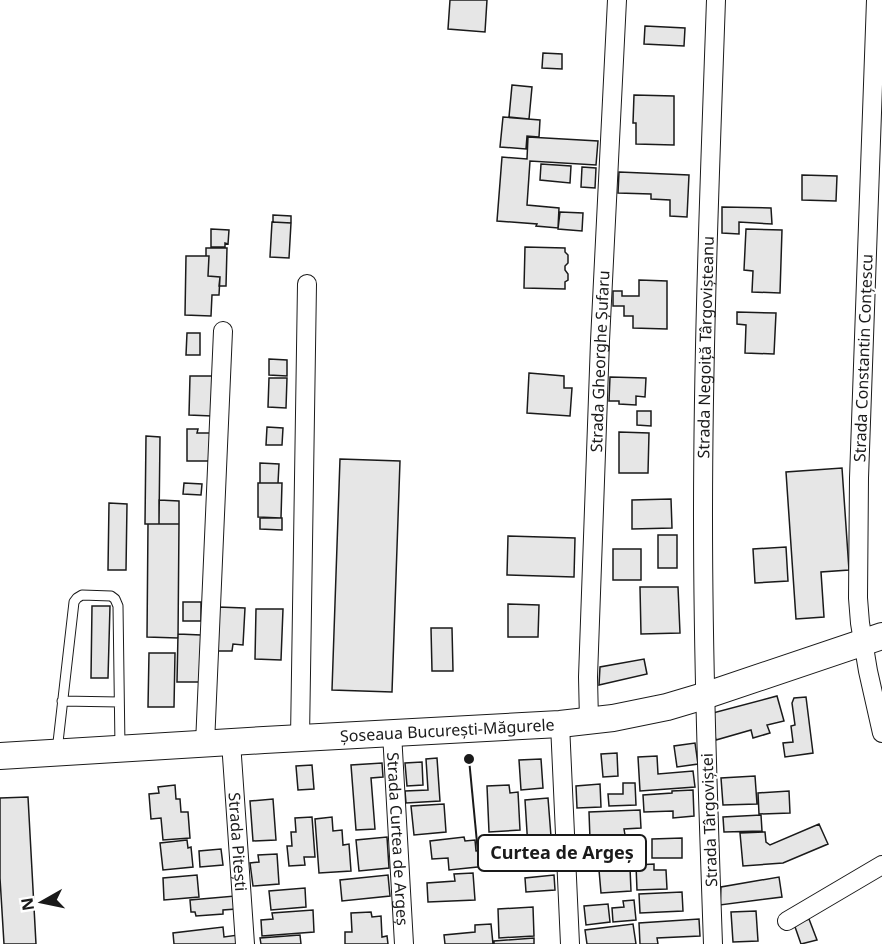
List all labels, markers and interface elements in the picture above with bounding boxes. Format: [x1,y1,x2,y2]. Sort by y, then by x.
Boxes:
street label: Strada Negoiță Târgovișteanu [692,236,719,459]
street label: Strada Constantin Conțescu [848,253,878,463]
street label: Strada Gheorghe Șufaru [585,270,615,453]
street label: Șoseaua București-Măgurele [339,713,555,747]
street label: Strada Curtea de Argeș [382,751,414,926]
street label: Strada Târgoviștei [696,753,722,887]
street label: Strada Pitești [224,792,252,892]
callout: Curtea de Argeș [478,835,646,871]
text: Curtea de Argeș [490,840,634,864]
north arrow [12,872,72,932]
text: N [15,896,39,912]

